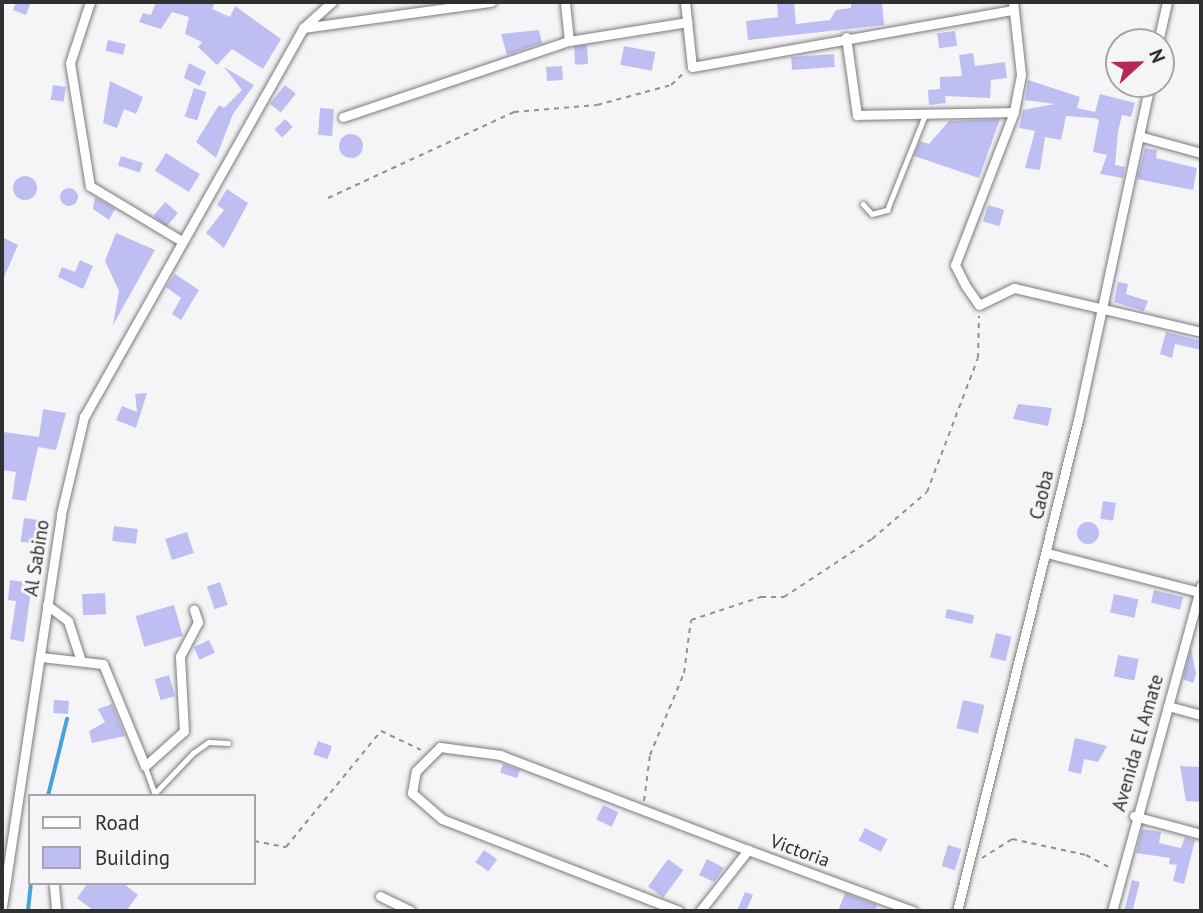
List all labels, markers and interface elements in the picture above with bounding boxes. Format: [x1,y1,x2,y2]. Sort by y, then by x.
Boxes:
north arrow [1105,28,1175,98]
text: N [1144,46,1171,66]
street label: Caoba [1025,468,1059,522]
street label: Al Sabino [20,518,54,598]
street label: Avenida El Amate [1107,672,1169,814]
legend [28,794,256,885]
text: Road [95,809,139,836]
street label: Victoria [767,830,833,872]
text: Building [95,844,170,871]

